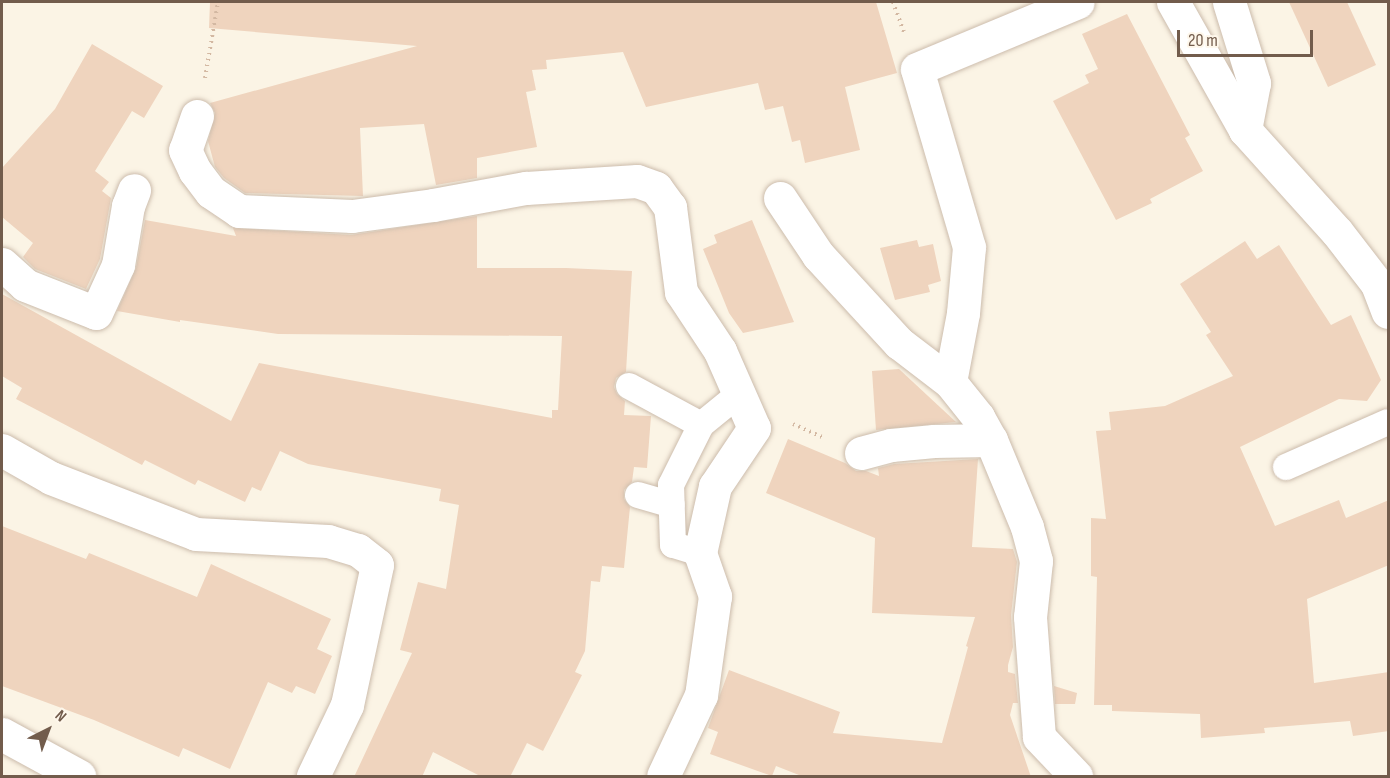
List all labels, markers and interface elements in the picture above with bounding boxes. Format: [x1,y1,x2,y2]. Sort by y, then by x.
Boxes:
scale bar [1180,18,1316,56]
text: 20 m [1188,30,1218,51]
north arrow [18,700,78,760]
text: N [51,706,70,726]

